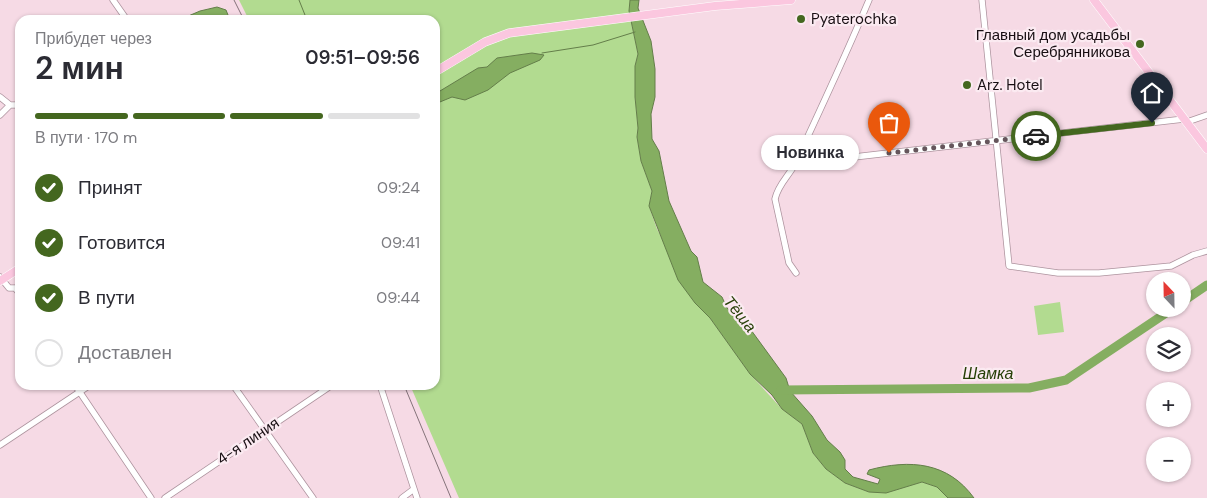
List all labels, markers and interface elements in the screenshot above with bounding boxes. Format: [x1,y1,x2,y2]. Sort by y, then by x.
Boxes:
place label: Pyaterochka [811,9,897,29]
marker: Pyaterochka [795,13,807,25]
place label: Главный дом усадьбы Серебрянникова [976,25,1131,62]
text: Прибудет через [35,28,152,49]
marker: Главный дом усадьбы Серебрянникова [1134,38,1146,50]
text: 09:51–09:56 [305,45,420,70]
text: 2 мин [35,47,124,89]
pin [1131,72,1173,123]
place label: Arz. Hotel [977,75,1043,95]
marker: Arz. Hotel [961,79,973,91]
icon: home [1138,79,1166,107]
pin [868,102,910,153]
icon: bag [875,109,903,137]
courier [1011,111,1061,161]
icon: car [1022,122,1050,150]
text: В пути · 170 m [35,127,137,148]
callout: Новинка [762,136,859,170]
text: Новинка [776,142,844,163]
icon: check [35,174,63,202]
text: Принят [78,175,142,200]
text: 09:24 [377,177,420,198]
icon: check [35,229,63,257]
text: Готовится [78,230,165,255]
text: 09:41 [381,232,420,253]
north arrow [1146,272,1191,318]
map controls [1146,272,1191,482]
icon: check [35,284,63,312]
text: В пути [78,285,135,310]
text: 09:44 [376,287,420,308]
water label: Тёша [719,292,761,337]
button: layers [1146,327,1191,372]
text: Доставлен [78,340,172,365]
water label: Шамка [962,363,1014,384]
button: + [1146,382,1191,427]
street label: 4-я линия [213,413,283,469]
button: − [1146,437,1191,482]

